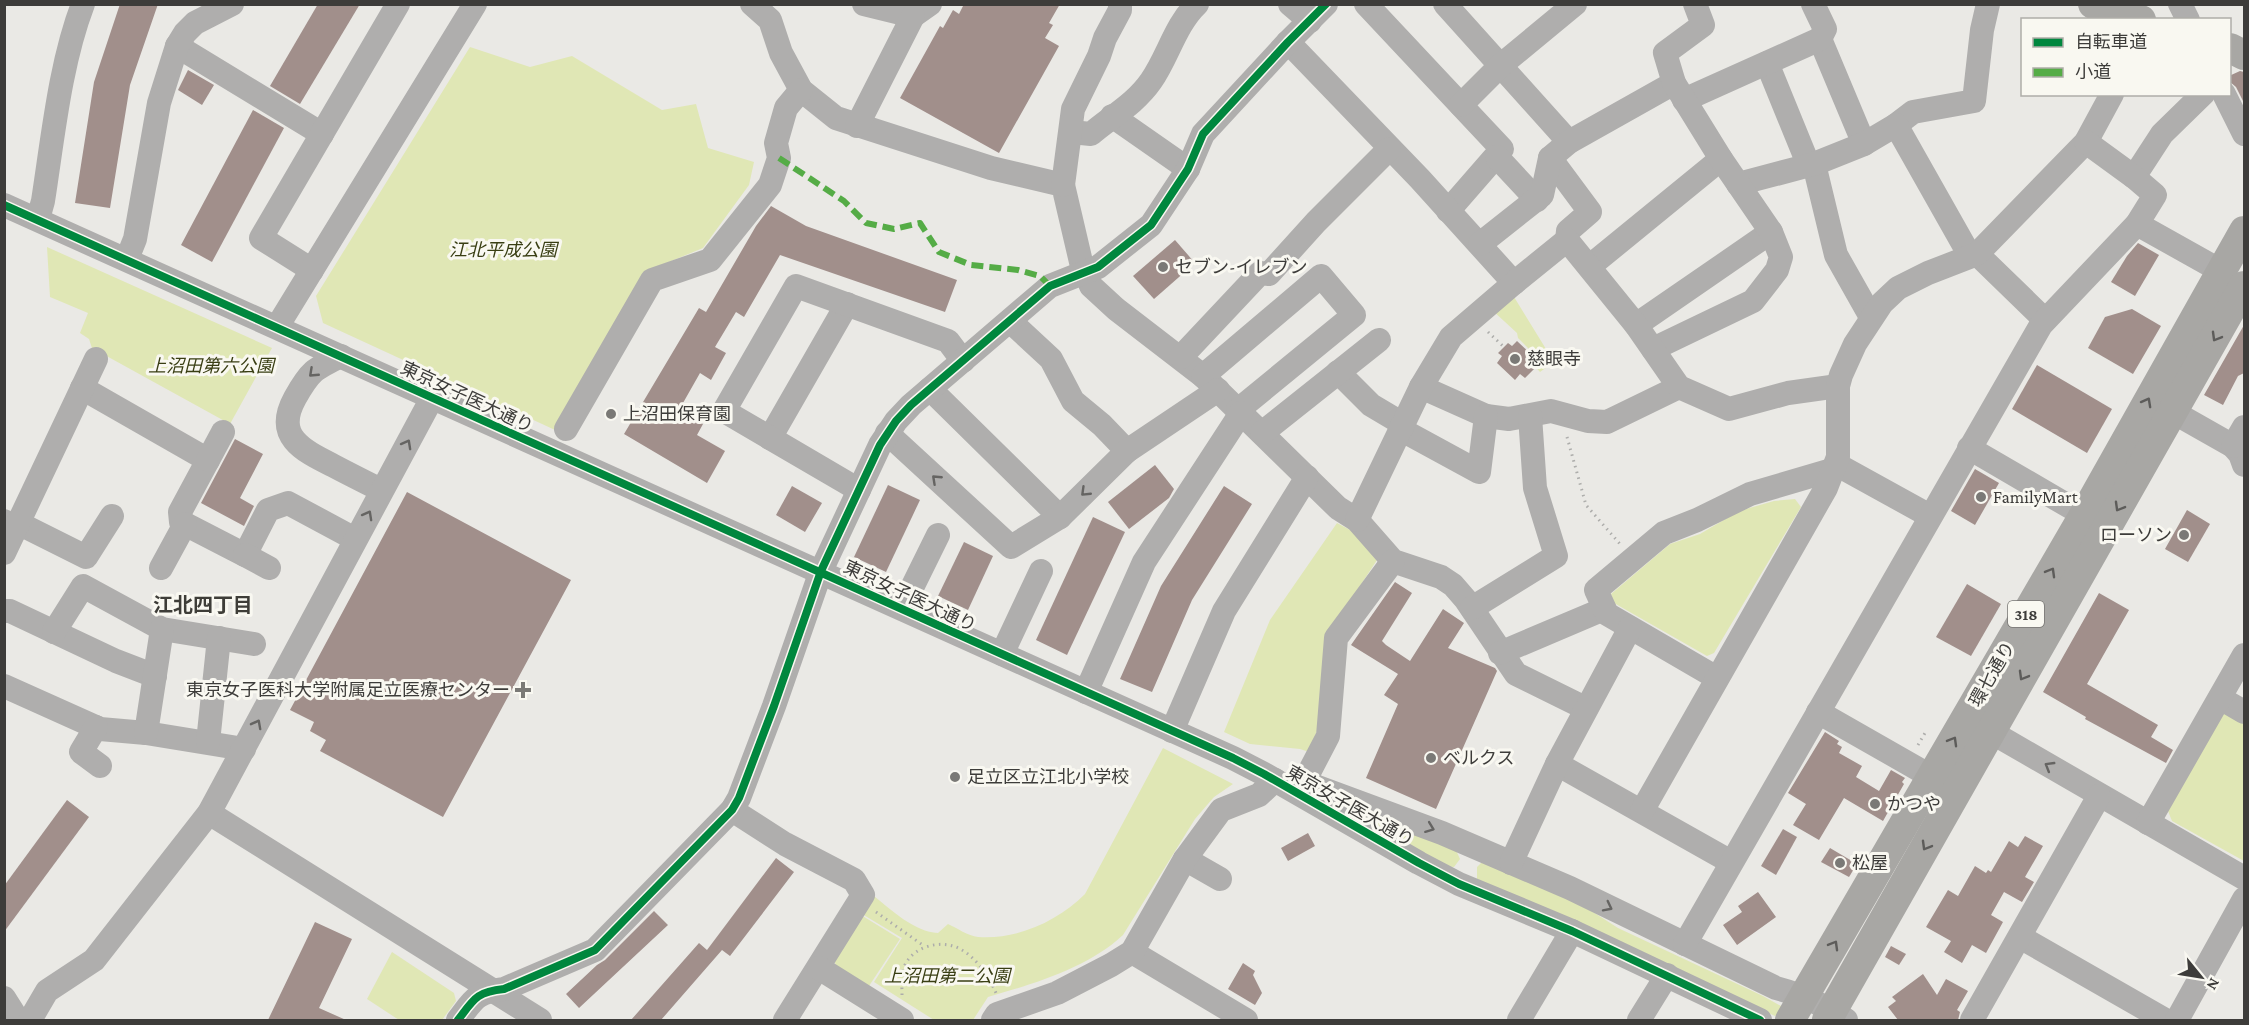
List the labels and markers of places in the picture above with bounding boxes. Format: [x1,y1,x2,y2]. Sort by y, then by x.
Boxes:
place label: セブン-イレブン [1175,257,1308,277]
marker: セブン-イレブン [1156,260,1170,274]
place label: 慈眼寺 [1527,349,1581,369]
marker: 慈眼寺 [1508,352,1522,366]
place label: 上沼田保育園 [623,404,731,424]
marker: 上沼田保育園 [604,407,618,421]
place label: FamilyMart [1993,487,2079,507]
marker: FamilyMart [1974,490,1988,504]
place label: ローソン [2100,525,2172,545]
marker: ローソン [2177,528,2191,542]
place label: 東京女子医科大学附属足立医療センター [186,680,510,700]
marker: 東京女子医科大学附属足立医療センター [514,681,532,699]
place label: ベルクス [1443,748,1514,768]
marker: ベルクス [1424,751,1438,765]
place label: 足立区立江北小学校 [967,767,1129,787]
marker: 足立区立江北小学校 [948,770,962,784]
place label: かつや [1887,794,1941,814]
marker: かつや [1868,797,1882,811]
place label: 松屋 [1852,853,1888,873]
marker: 松屋 [1833,856,1847,870]

